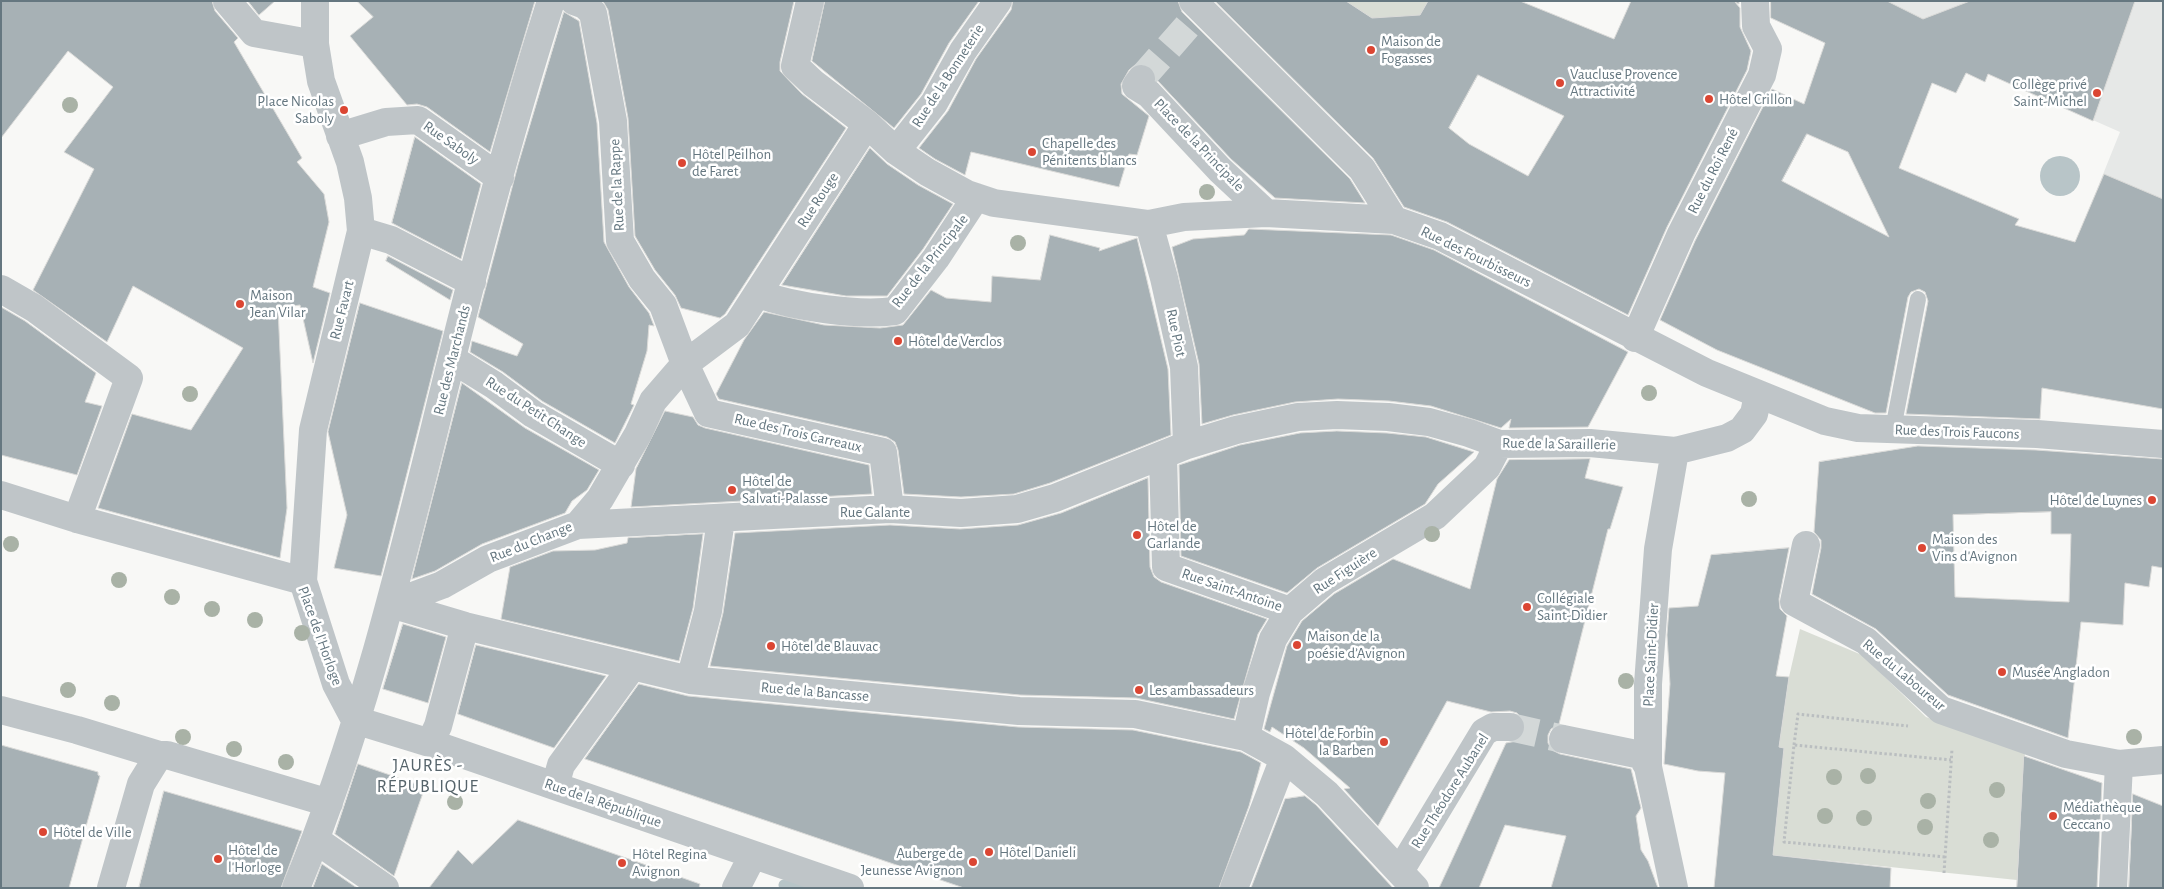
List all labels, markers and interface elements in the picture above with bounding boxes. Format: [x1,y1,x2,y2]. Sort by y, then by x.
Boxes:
street label: Rue de la Bonneterie [908,21,988,131]
place label: Maison de Fogasses [1381,32,1441,67]
marker: Maison de Fogasses [1365,44,1377,56]
place label: Vaucluse Provence Attractivité [1570,65,1677,100]
place label: Collège privé Saint-Michel [2012,75,2087,110]
marker: Vaucluse Provence Attractivité [1554,77,1566,89]
marker: Collège privé Saint-Michel [2091,87,2103,99]
place label: Hôtel Crillon [1719,90,1792,108]
place label: Place Nicolas Saboly [257,92,334,127]
marker: Hôtel Crillon [1703,93,1715,105]
street label: Place de la Principale [1150,95,1248,195]
marker: Place Nicolas Saboly [338,104,350,116]
street label: Rue Saboly [420,117,482,169]
street label: Rue du Roi René [1684,125,1742,217]
place label: Chapelle des Pénitents blancs [1042,134,1137,169]
street label: Rue de la Rappe [606,138,628,232]
place label: Hôtel Peilhon de Faret [692,145,771,180]
marker: Chapelle des Pénitents blancs [1026,146,1038,158]
marker: Hôtel Peilhon de Faret [676,157,688,169]
street label: Rue Rouge [794,169,842,231]
street label: Rue de la Principale [888,211,972,311]
street label: Rue des Fourbisseurs [1418,222,1534,292]
street label: Rue Favart [326,279,358,341]
place label: Maison Jean Vilar [250,286,306,321]
marker: Maison Jean Vilar [234,298,246,310]
street label: Rue des Marchands [430,303,474,417]
street label: Rue Piot [1162,307,1190,359]
place label: Hôtel de Verclos [908,332,1002,350]
marker: Hôtel de Verclos [892,335,904,347]
street label: Rue du Petit Change [482,373,590,451]
street label: Rue des Trois Carreaux [733,410,863,456]
street label: Rue des Trois Faucons [1894,421,2020,443]
street label: Rue de la Saraillerie [1502,434,1616,454]
place label: Hôtel de Salvati-Palasse [742,472,828,507]
marker: Hôtel de Salvati-Palasse [726,484,738,496]
place label: Hôtel de Luynes [2050,491,2142,509]
marker: Hôtel de Luynes [2146,494,2158,506]
street label: Rue Galante [840,503,910,521]
street label: Rue du Change [487,517,575,567]
place label: Hôtel de Garlande [1147,517,1200,552]
marker: Hôtel de Garlande [1131,529,1143,541]
place label: Maison des Vins d'Avignon [1932,530,2018,565]
marker: Maison des Vins d'Avignon [1916,542,1928,554]
street label: Rue Figuière [1310,544,1380,598]
street label: Rue Saint-Antoine [1179,564,1285,616]
street label: Place de l'Horloge [294,584,346,688]
place label: Collégiale Saint-Didier [1537,589,1607,624]
marker: Collégiale Saint-Didier [1521,601,1533,613]
street label: Place Saint-Didier [1639,603,1663,707]
place label: Maison de la poésie d’Avignon [1307,627,1405,662]
street label: Rue du Laboureur [1859,635,1949,715]
place label: Hôtel de Blauvac [781,637,878,655]
marker: Maison de la poésie d’Avignon [1291,639,1303,651]
marker: Hôtel de Blauvac [765,640,777,652]
place label: Musée Angladon [2012,663,2110,681]
marker: Musée Angladon [1996,666,2008,678]
street label: Rue de la Bancasse [760,678,870,706]
place label: Les ambassadeurs [1149,681,1254,699]
marker: Les ambassadeurs [1133,684,1145,696]
place label: Hôtel de Forbin la Barben [1285,724,1374,759]
street label: Rue Théodore Aubanel [1407,730,1493,852]
marker: Hôtel de Forbin la Barben [1378,736,1390,748]
district label: JAURÈS - RÉPUBLIQUE [376,755,480,798]
street label: Rue de la République [542,775,664,831]
place label: Médiathèque Ceccano [2063,798,2141,833]
marker: Médiathèque Ceccano [2047,810,2059,822]
place label: Hôtel de Ville [53,823,132,841]
marker: Hôtel de Ville [37,826,49,838]
place label: Hôtel de l'Horloge [228,841,282,876]
place label: Hôtel Danieli [999,843,1076,861]
place label: Auberge de Jeunesse Avignon [861,844,963,879]
place label: Hôtel Regina Avignon [632,845,707,880]
marker: Hôtel Danieli [983,846,995,858]
marker: Hôtel de l'Horloge [212,853,224,865]
marker: Auberge de Jeunesse Avignon [967,856,979,868]
marker: Hôtel Regina Avignon [616,857,628,869]

